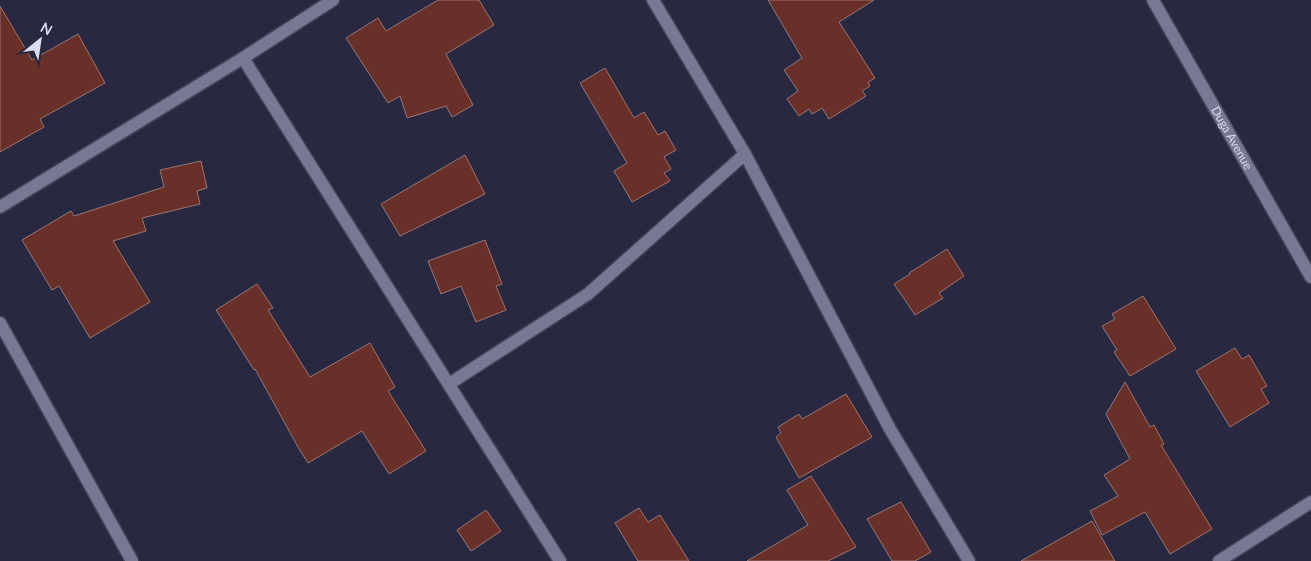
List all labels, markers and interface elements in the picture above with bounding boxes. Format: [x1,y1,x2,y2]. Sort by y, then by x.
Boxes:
north arrow [15,15,65,65]
text: N [38,18,56,38]
street label: Duga Avenue [1208,104,1256,172]

